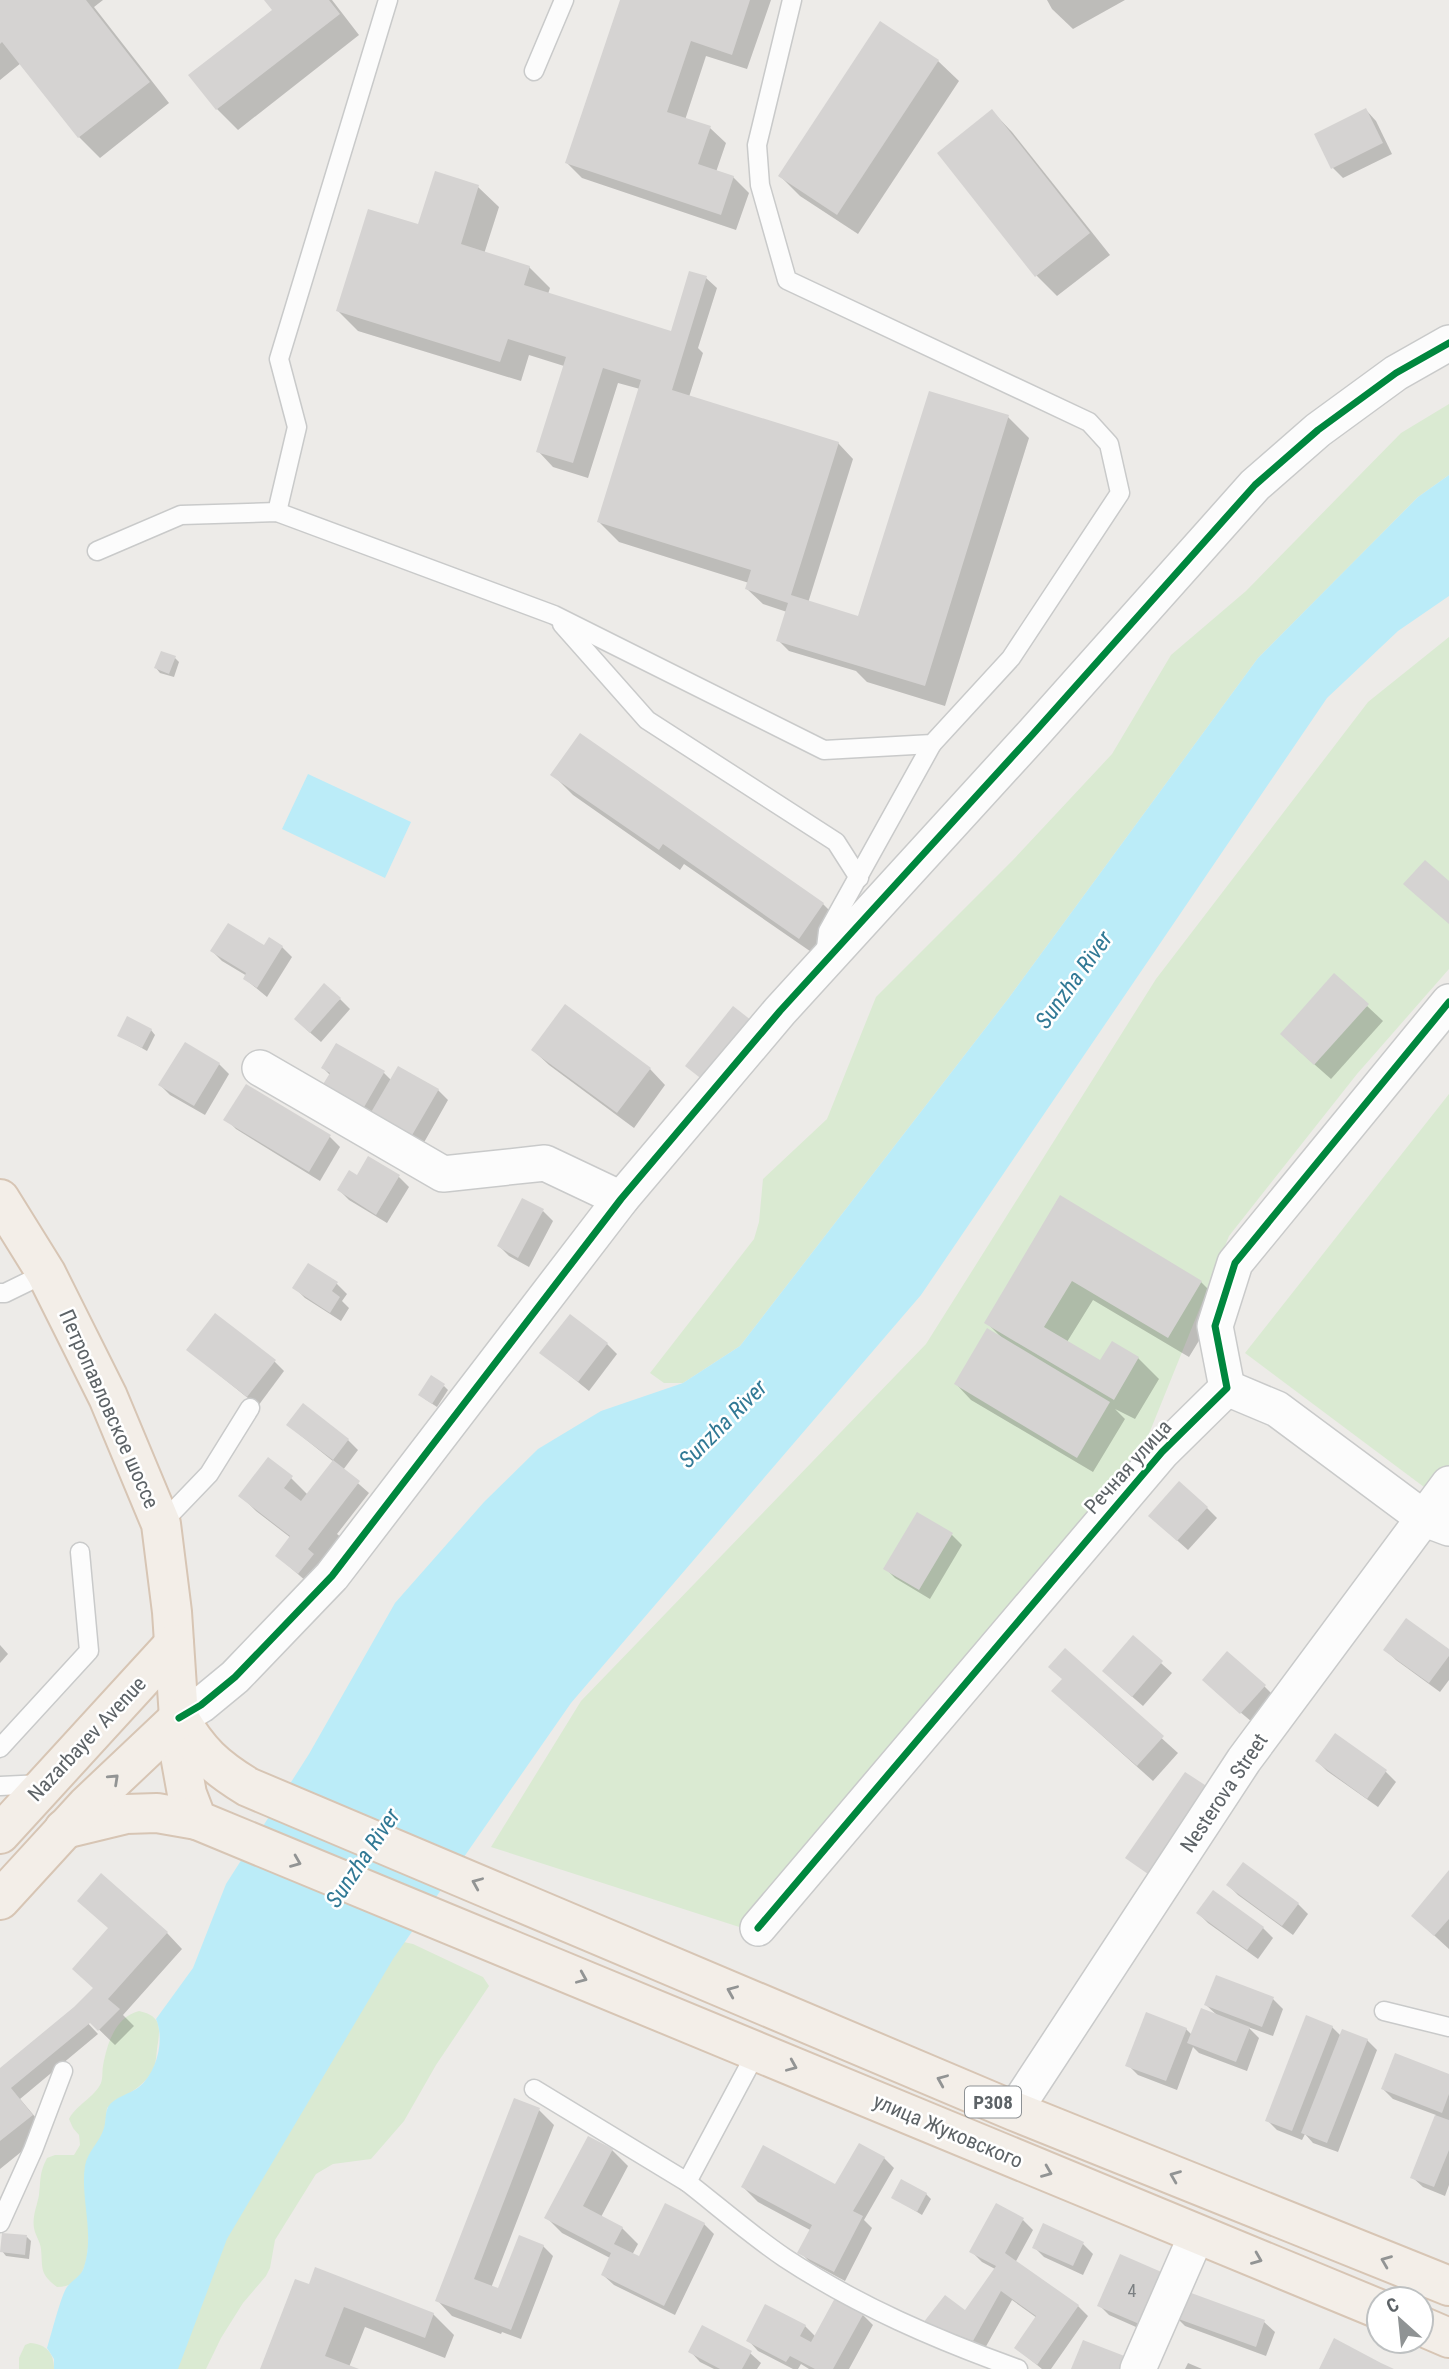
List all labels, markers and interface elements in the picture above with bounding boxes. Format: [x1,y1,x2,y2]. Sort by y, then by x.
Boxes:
water label: Sunzha River [1030,925,1119,1034]
street label: Петропавловское шоссе [54,1306,164,1512]
water label: Sunzha River [673,1374,773,1474]
street label: Речная улица [1080,1415,1176,1519]
street label: Nazarbayev Avenue [23,1672,151,1806]
street label: Nesterova Street [1175,1729,1273,1857]
one-way arrow [106,1775,119,1787]
water label: Sunzha River [320,1803,407,1912]
one-way arrow [289,1854,301,1868]
one-way arrow [472,1877,484,1891]
one-way arrow [574,1970,587,1984]
one-way arrow [727,1985,739,1999]
one-way arrow [784,2058,797,2072]
one-way arrow [936,2074,949,2088]
road number: P308 [965,2086,1021,2118]
street label: улица Жуковского [870,2089,1026,2173]
one-way arrow [1040,2164,1052,2178]
one-way arrow [1169,2170,1181,2184]
one-way arrow [1251,2250,1263,2264]
one-way arrow [1380,2255,1392,2269]
house number: 4 [1128,2280,1137,2301]
north arrow [1365,2285,1435,2355]
text: С [1382,2293,1403,2318]

